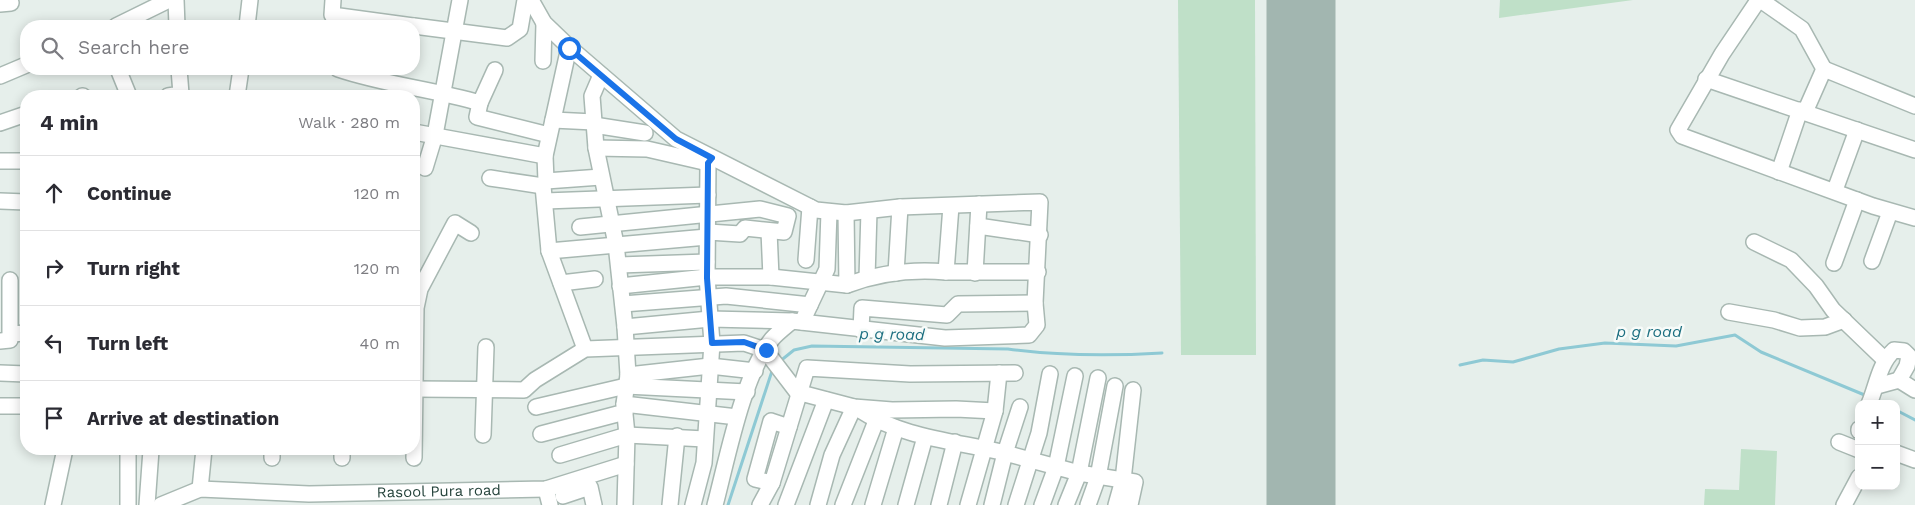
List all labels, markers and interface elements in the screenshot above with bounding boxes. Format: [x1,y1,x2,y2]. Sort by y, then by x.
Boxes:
search box [20,20,420,75]
icon: search [38,34,66,62]
text: Search here [78,36,189,59]
route start [558,37,581,60]
text: 4 min [40,110,98,135]
text: Walk · 280 m [298,113,400,132]
icon: ahead [40,179,68,207]
text: Continue [87,182,171,205]
text: 120 m [354,184,400,203]
icon: right [40,254,68,282]
text: Turn right [87,257,180,280]
text: 120 m [354,259,400,278]
water label: p g road [1615,322,1683,341]
water label: p g road [858,324,926,344]
icon: left [40,329,68,357]
text: Turn left [87,332,168,355]
text: 40 m [360,334,400,353]
route end [755,339,778,362]
map controls [1855,400,1900,490]
button: + [1855,400,1900,445]
icon: arrive [40,404,68,432]
text: Arrive at destination [87,407,279,430]
button: − [1855,445,1900,490]
street label: Rasool Pura road [376,481,501,502]

